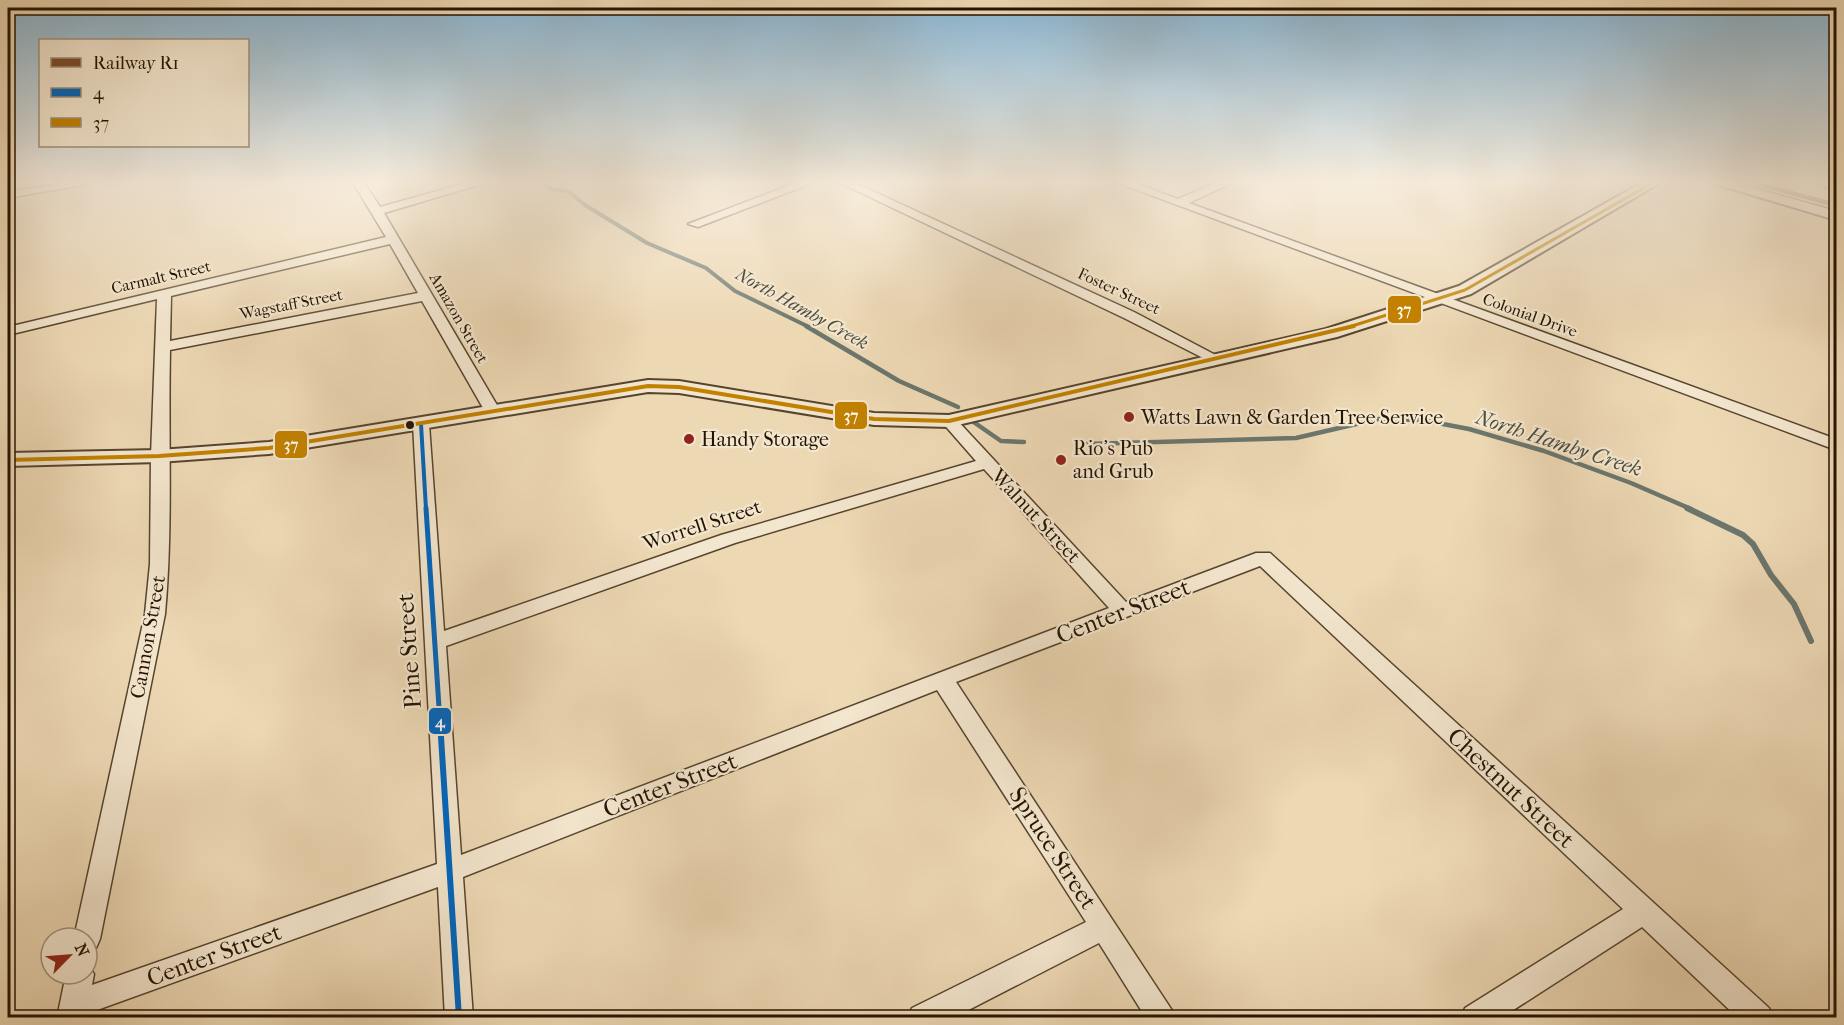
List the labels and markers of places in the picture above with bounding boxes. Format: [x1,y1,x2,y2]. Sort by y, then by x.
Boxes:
place label: Watts Lawn & Garden Tree Service [1140,406,1443,429]
marker: Watts Lawn & Garden Tree Service [1122,410,1136,424]
unlabelled marker [404,419,416,431]
place label: Handy Storage [701,428,829,451]
marker: Handy Storage [682,432,696,446]
place label: Rio's Pub and Grub [1073,437,1153,483]
marker: Rio's Pub and Grub [1054,453,1068,467]

